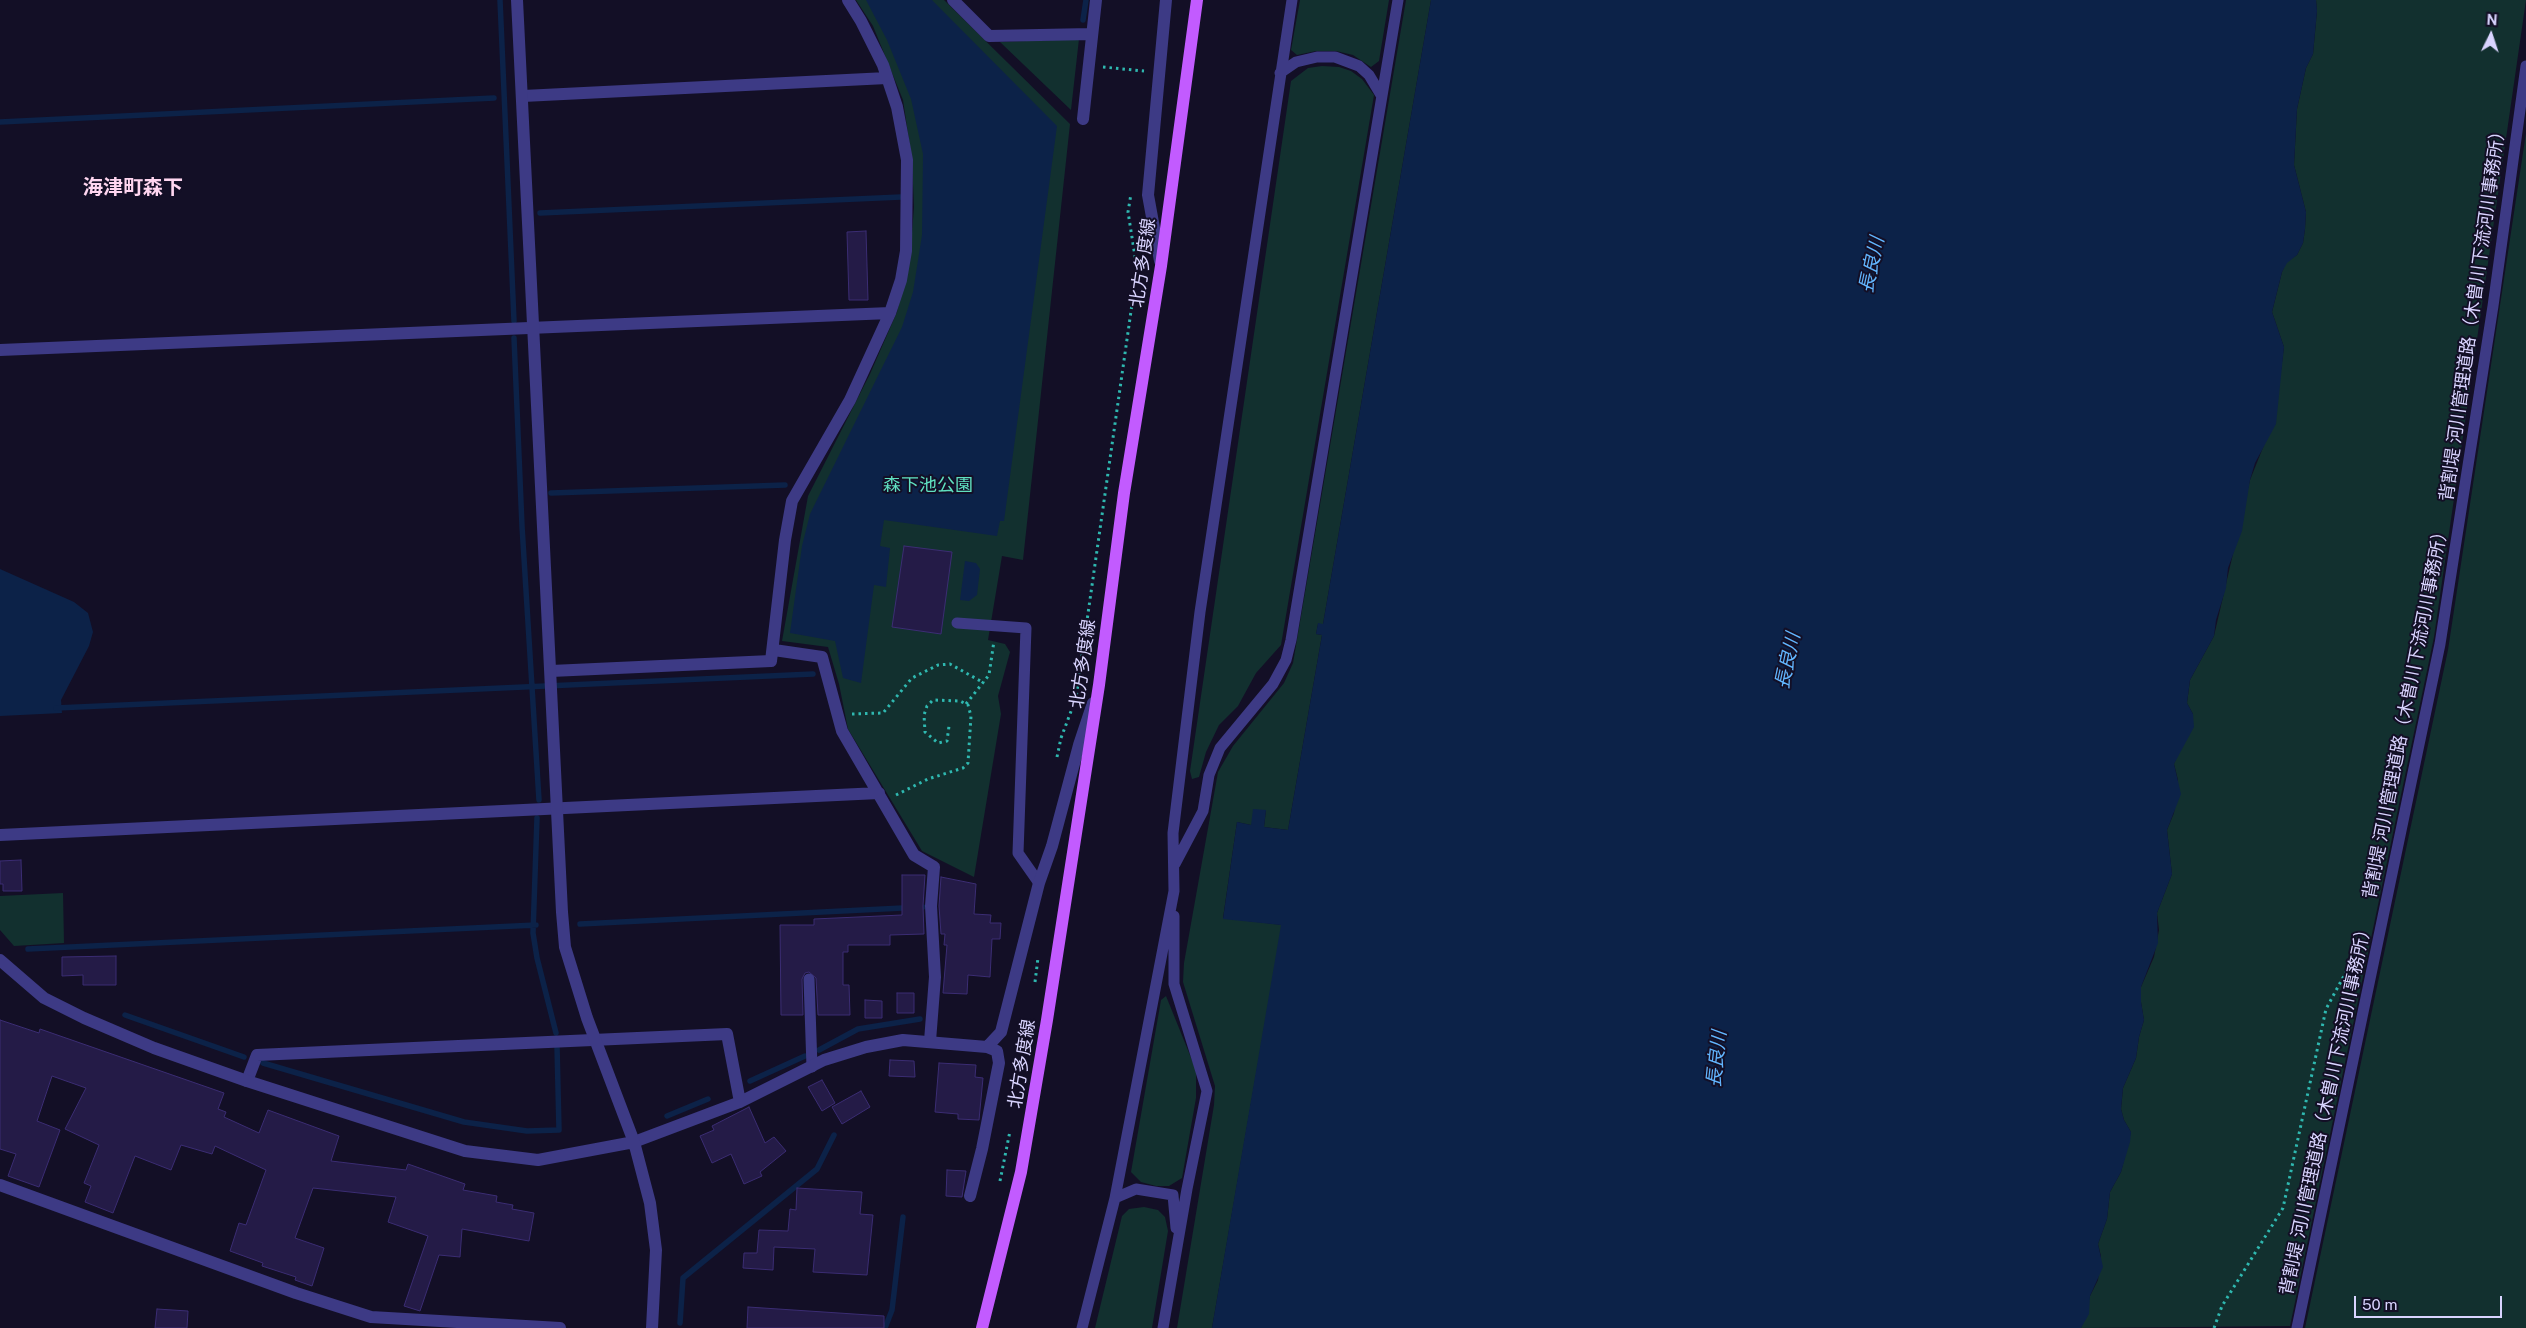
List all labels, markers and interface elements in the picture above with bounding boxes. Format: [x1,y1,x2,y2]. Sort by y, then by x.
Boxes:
north arrow [2466,10,2516,60]
text: N [2486,12,2498,28]
street label: 背割堤 河川管理道路（木曽川下流河川事務所） [2436,121,2510,503]
district label: 海津町森下 [83,176,183,200]
street label: 北方多度線 [1126,217,1160,309]
water label: 長良川 [1855,235,1889,295]
park label: 森下池公園 [883,474,973,496]
street label: 背割堤 河川管理道路（木曽川下流河川事務所） [2359,521,2453,901]
street label: 北方多度線 [1066,618,1100,710]
water label: 長良川 [1771,631,1805,691]
street label: 背割堤 河川管理道路（木曽川下流河川事務所） [2276,919,2376,1297]
street label: 北方多度線 [1004,1018,1040,1110]
water label: 長良川 [1703,1029,1731,1089]
scale bar [2356,1286,2504,1318]
text: 50 m [2362,1296,2397,1313]

